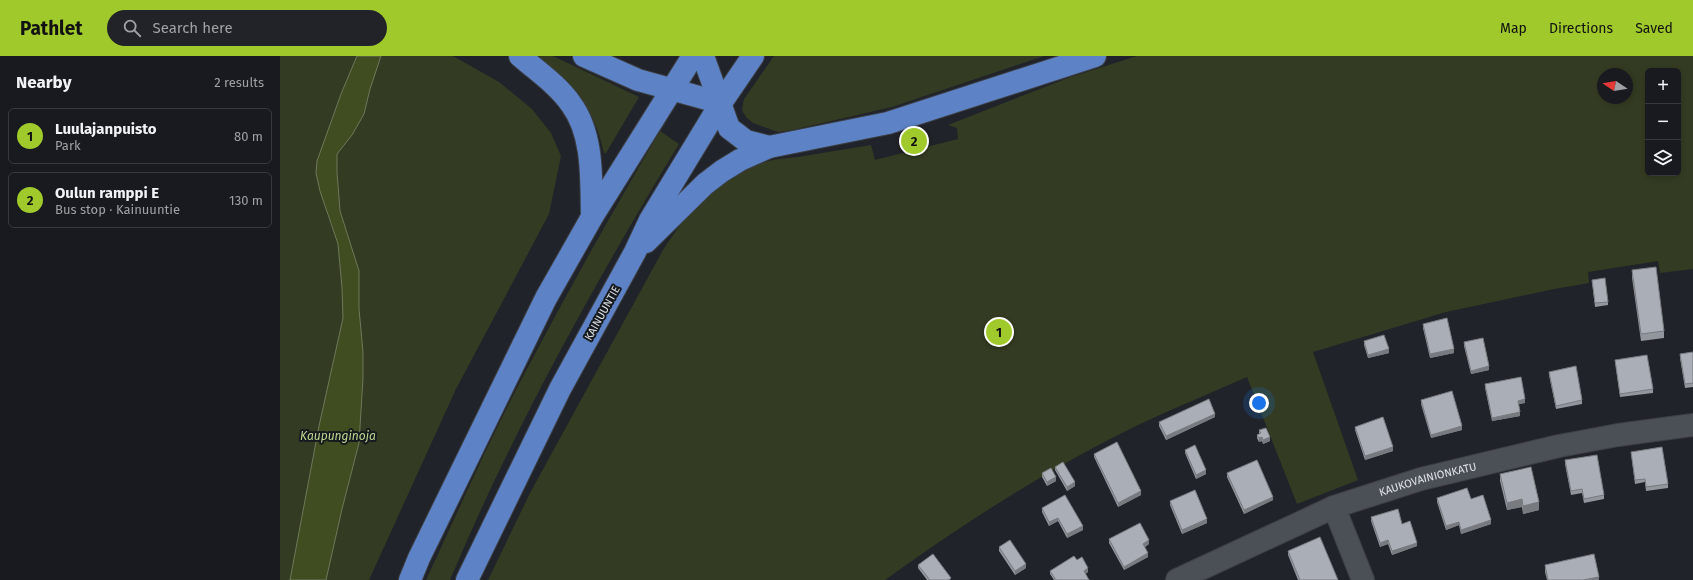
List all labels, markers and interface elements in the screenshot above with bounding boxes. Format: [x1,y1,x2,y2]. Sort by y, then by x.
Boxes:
search box [107,10,387,46]
text: Pathlet [20,17,83,40]
icon: search [121,17,143,39]
text: Search here [153,19,233,37]
text: Map [1500,20,1527,37]
text: Directions [1549,20,1613,37]
text: Saved [1635,20,1673,37]
north arrow [1597,68,1633,104]
map controls [1645,68,1681,176]
button: + [1645,68,1681,104]
text: Nearby [16,72,71,93]
text: 2 results [214,75,264,90]
button: − [1645,104,1681,140]
text: Luulajanpuisto [55,120,156,138]
pin: 2 [901,126,927,156]
text: 1 [27,129,33,144]
text: 80 m [234,129,263,144]
text: Park [55,138,81,153]
button: layers [1645,140,1681,176]
text: Oulun ramppi E [55,184,159,202]
text: 2 [27,193,33,208]
text: 130 m [229,193,263,208]
text: Bus stop · Kainuuntie [55,202,180,217]
street label: KAINUUNTIE [582,284,623,343]
pin: 1 [986,317,1012,347]
your location [1249,393,1269,413]
water label: Kaupunginoja [300,429,376,443]
street label: KAUKOVAINIONKATU [1377,460,1478,499]

